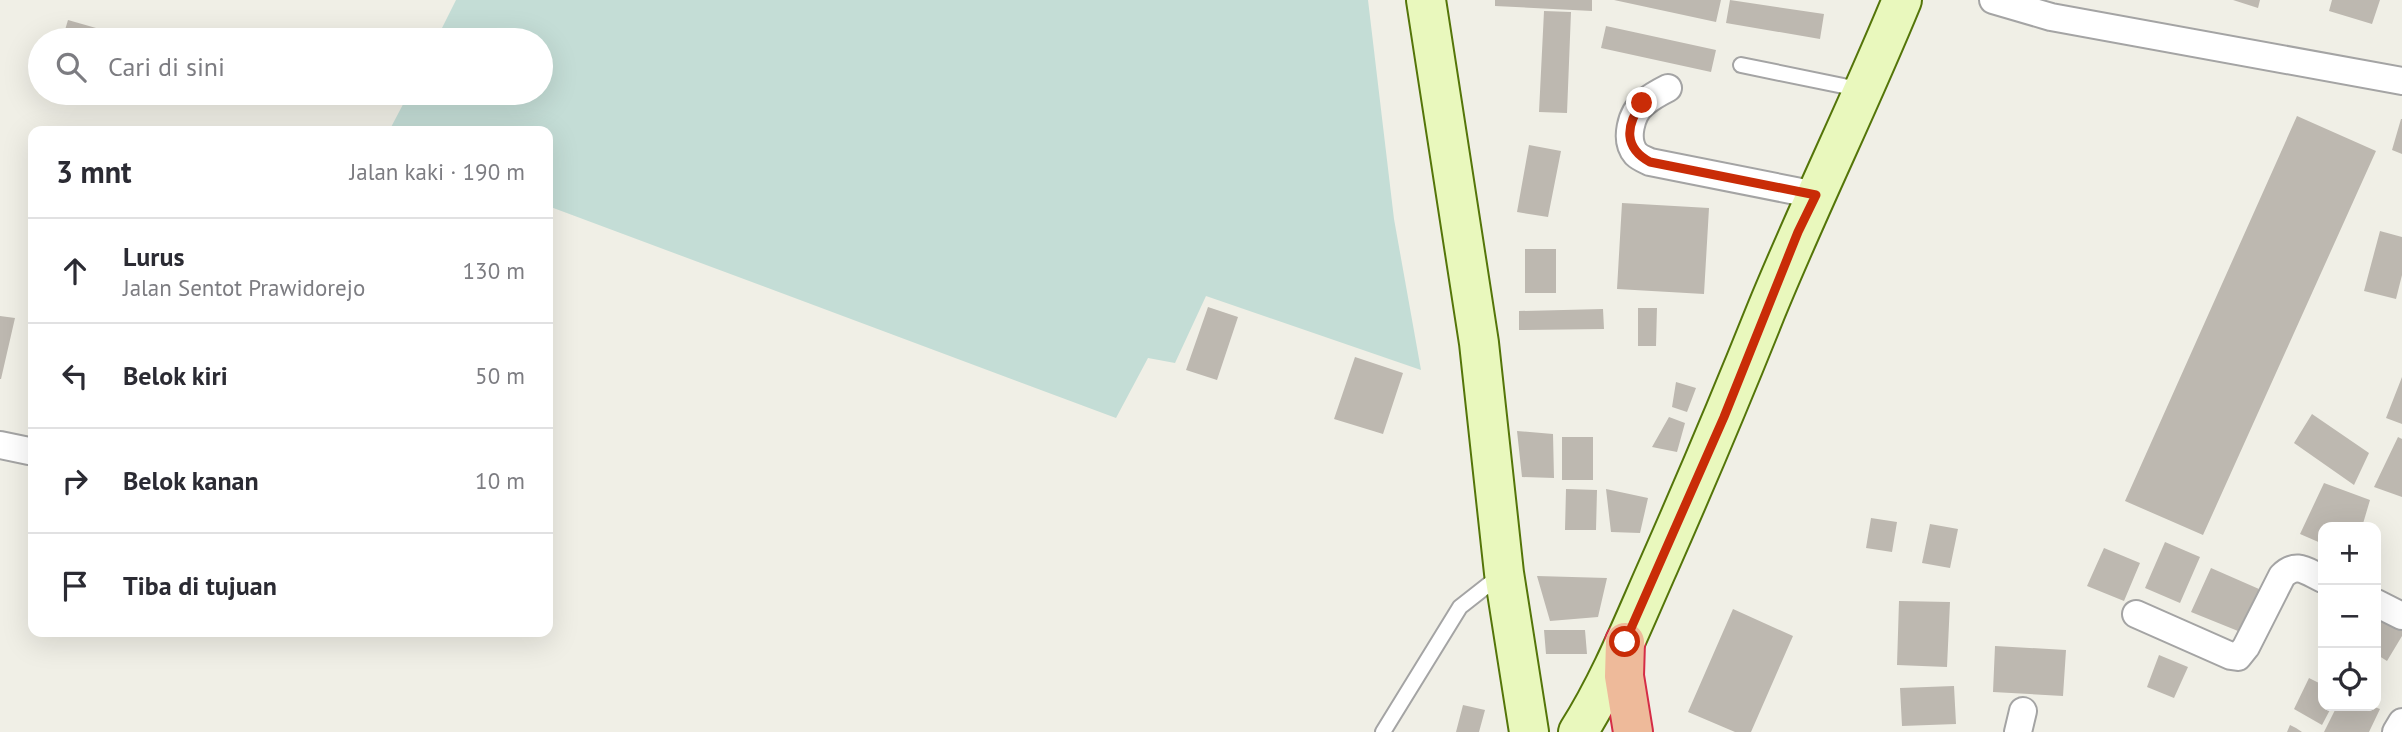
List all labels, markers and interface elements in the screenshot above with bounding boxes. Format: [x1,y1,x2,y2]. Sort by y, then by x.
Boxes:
search box [28,28,553,105]
icon: search [52,48,90,86]
text: Cari di sini [108,50,225,83]
route end [1626,87,1657,118]
text: 3 mnt [56,152,132,191]
text: Jalan kaki · 190 m [350,157,525,186]
text: Lurus [123,240,184,273]
icon: ahead [56,252,94,290]
text: 130 m [463,256,525,285]
text: Jalan Sentot Prawidorejo [123,273,365,302]
icon: left [56,357,94,395]
text: Belok kiri [123,359,228,392]
text: 50 m [475,361,525,390]
icon: right [56,462,94,500]
text: Belok kanan [123,464,259,497]
text: 10 m [475,466,525,495]
map controls [2318,522,2381,711]
button: + [2318,522,2381,585]
icon: arrive [56,567,94,605]
text: Tiba di tujuan [123,569,277,602]
button: − [2318,585,2381,648]
route start [1609,626,1640,657]
button: locate [2318,648,2381,711]

